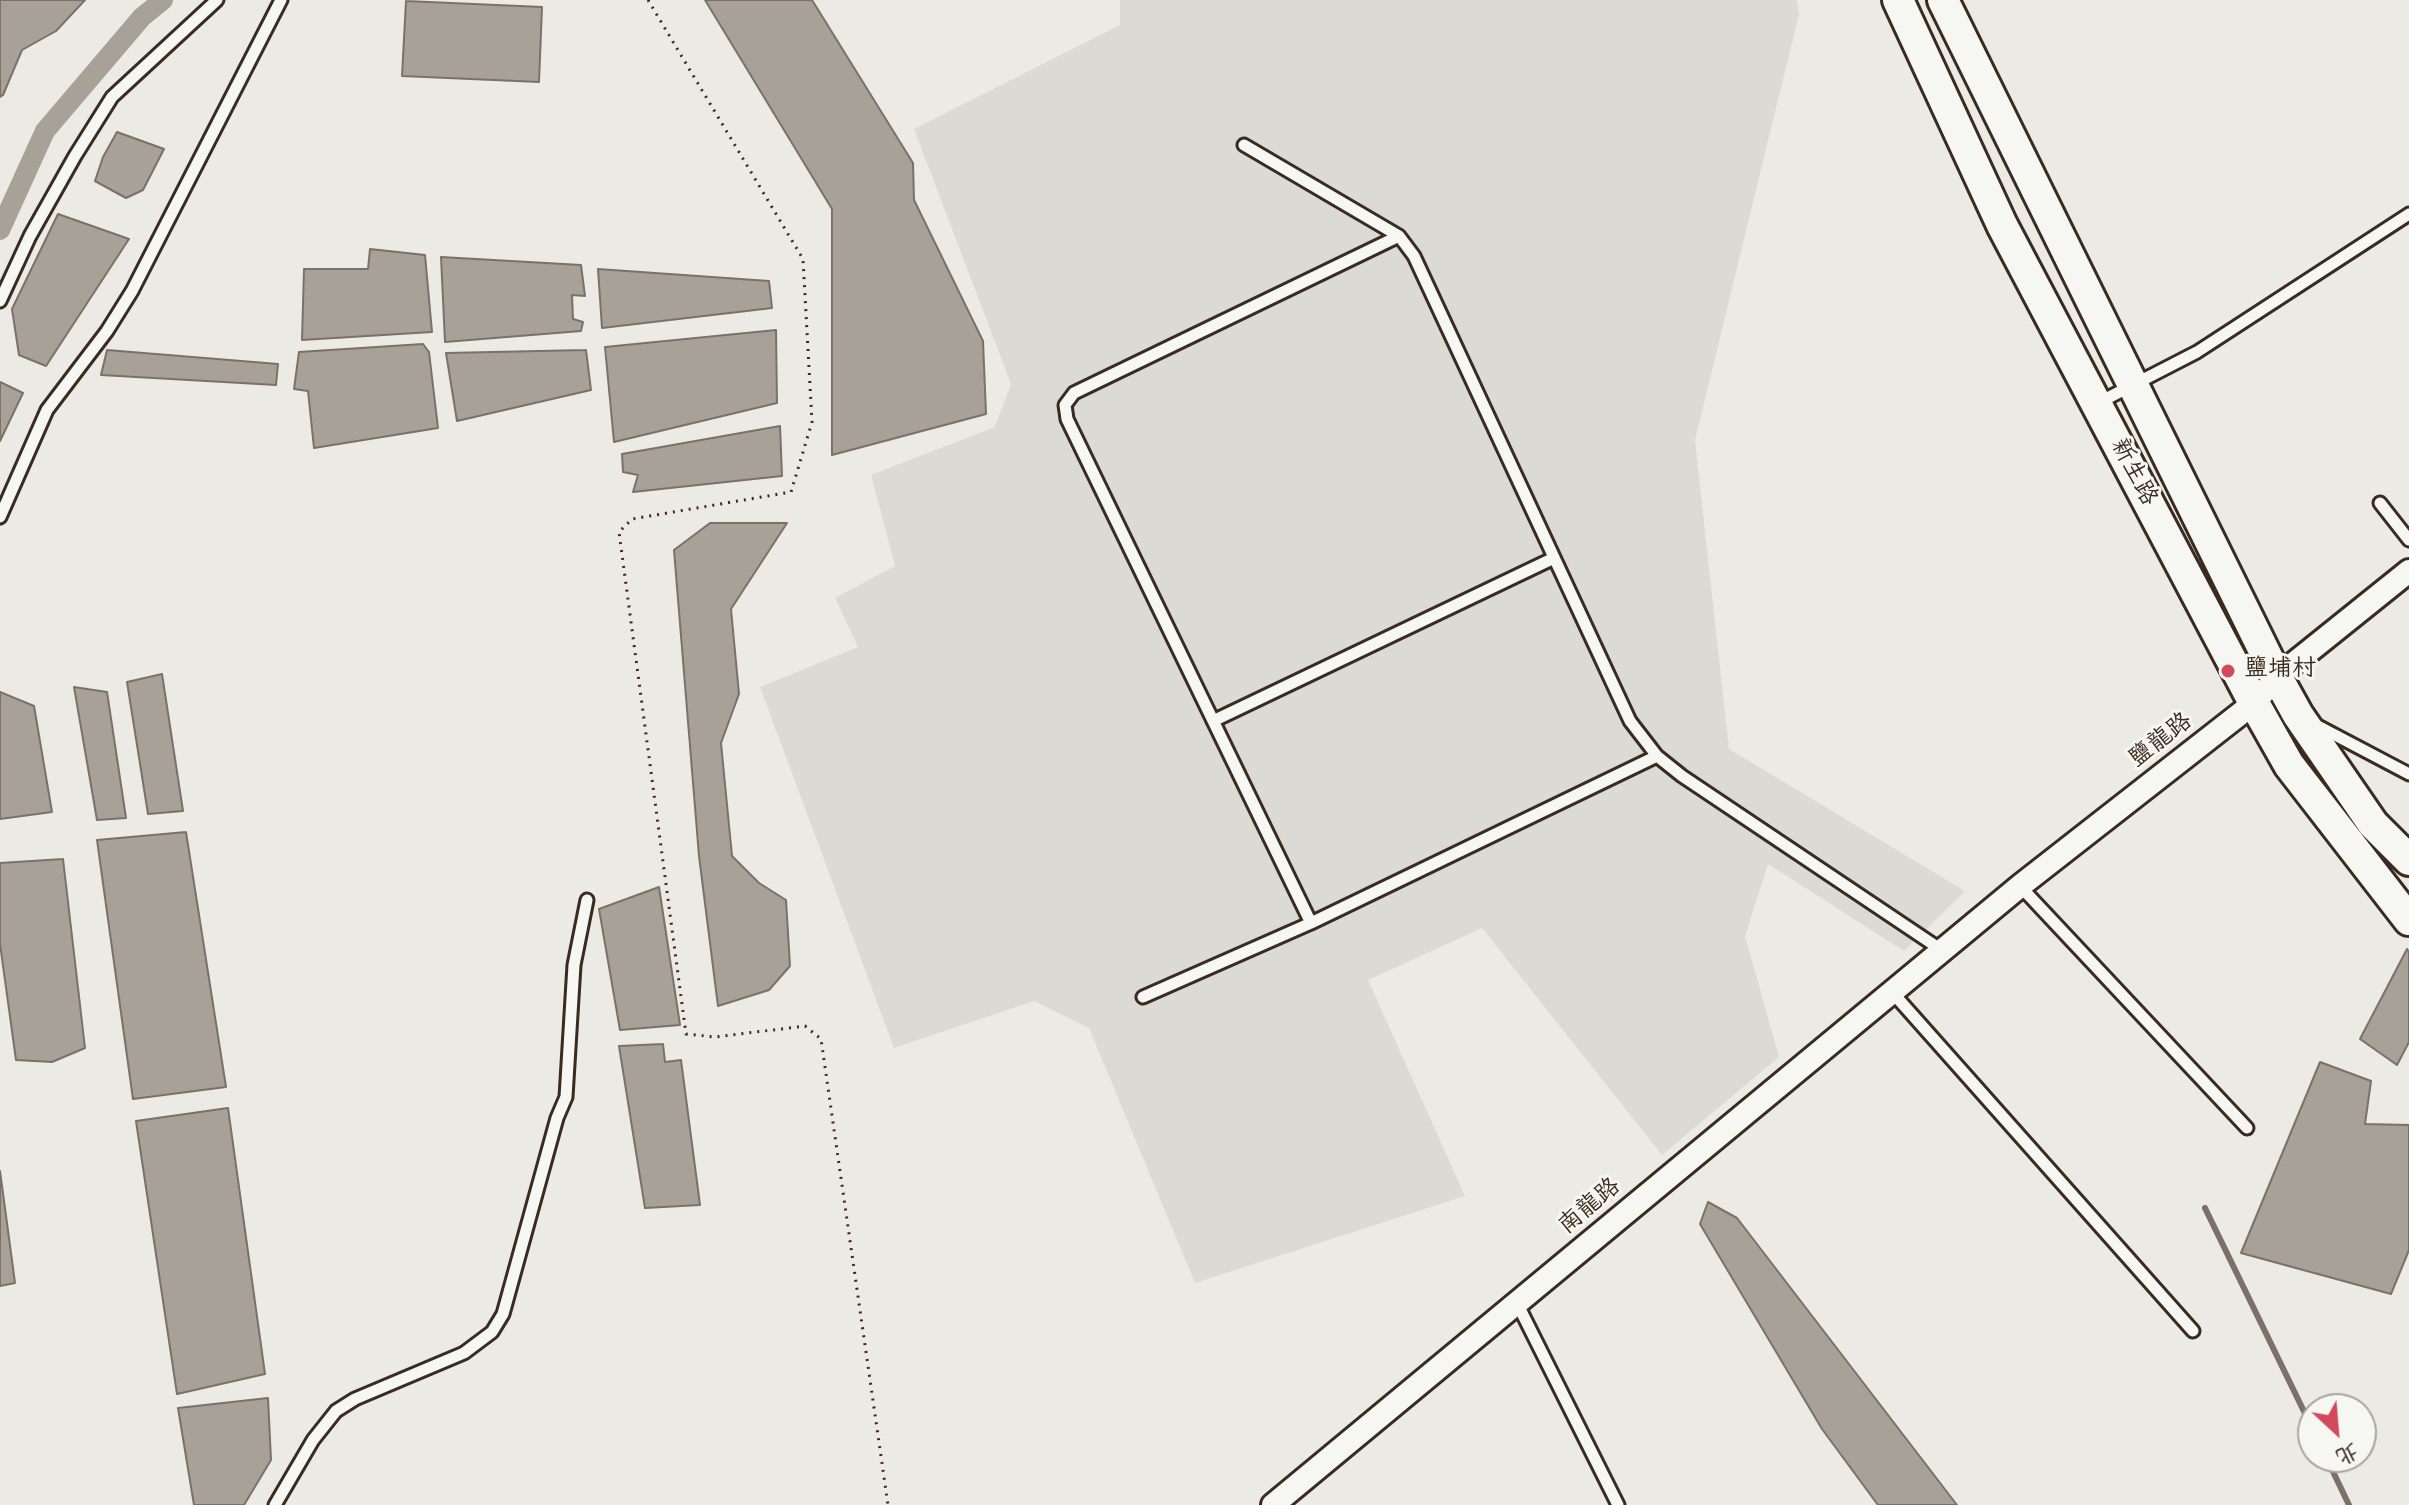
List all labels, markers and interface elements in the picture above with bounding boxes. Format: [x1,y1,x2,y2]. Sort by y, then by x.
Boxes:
street label: 新生路 [2102,434,2162,512]
place label: 鹽埔村 [2244,657,2316,685]
marker: 鹽埔村 [2219,662,2237,680]
street label: 鹽龍路 [2125,708,2199,776]
street label: 南龍路 [1554,1174,1628,1242]
north arrow [2297,1393,2377,1473]
text: 北 [2329,1433,2364,1474]

